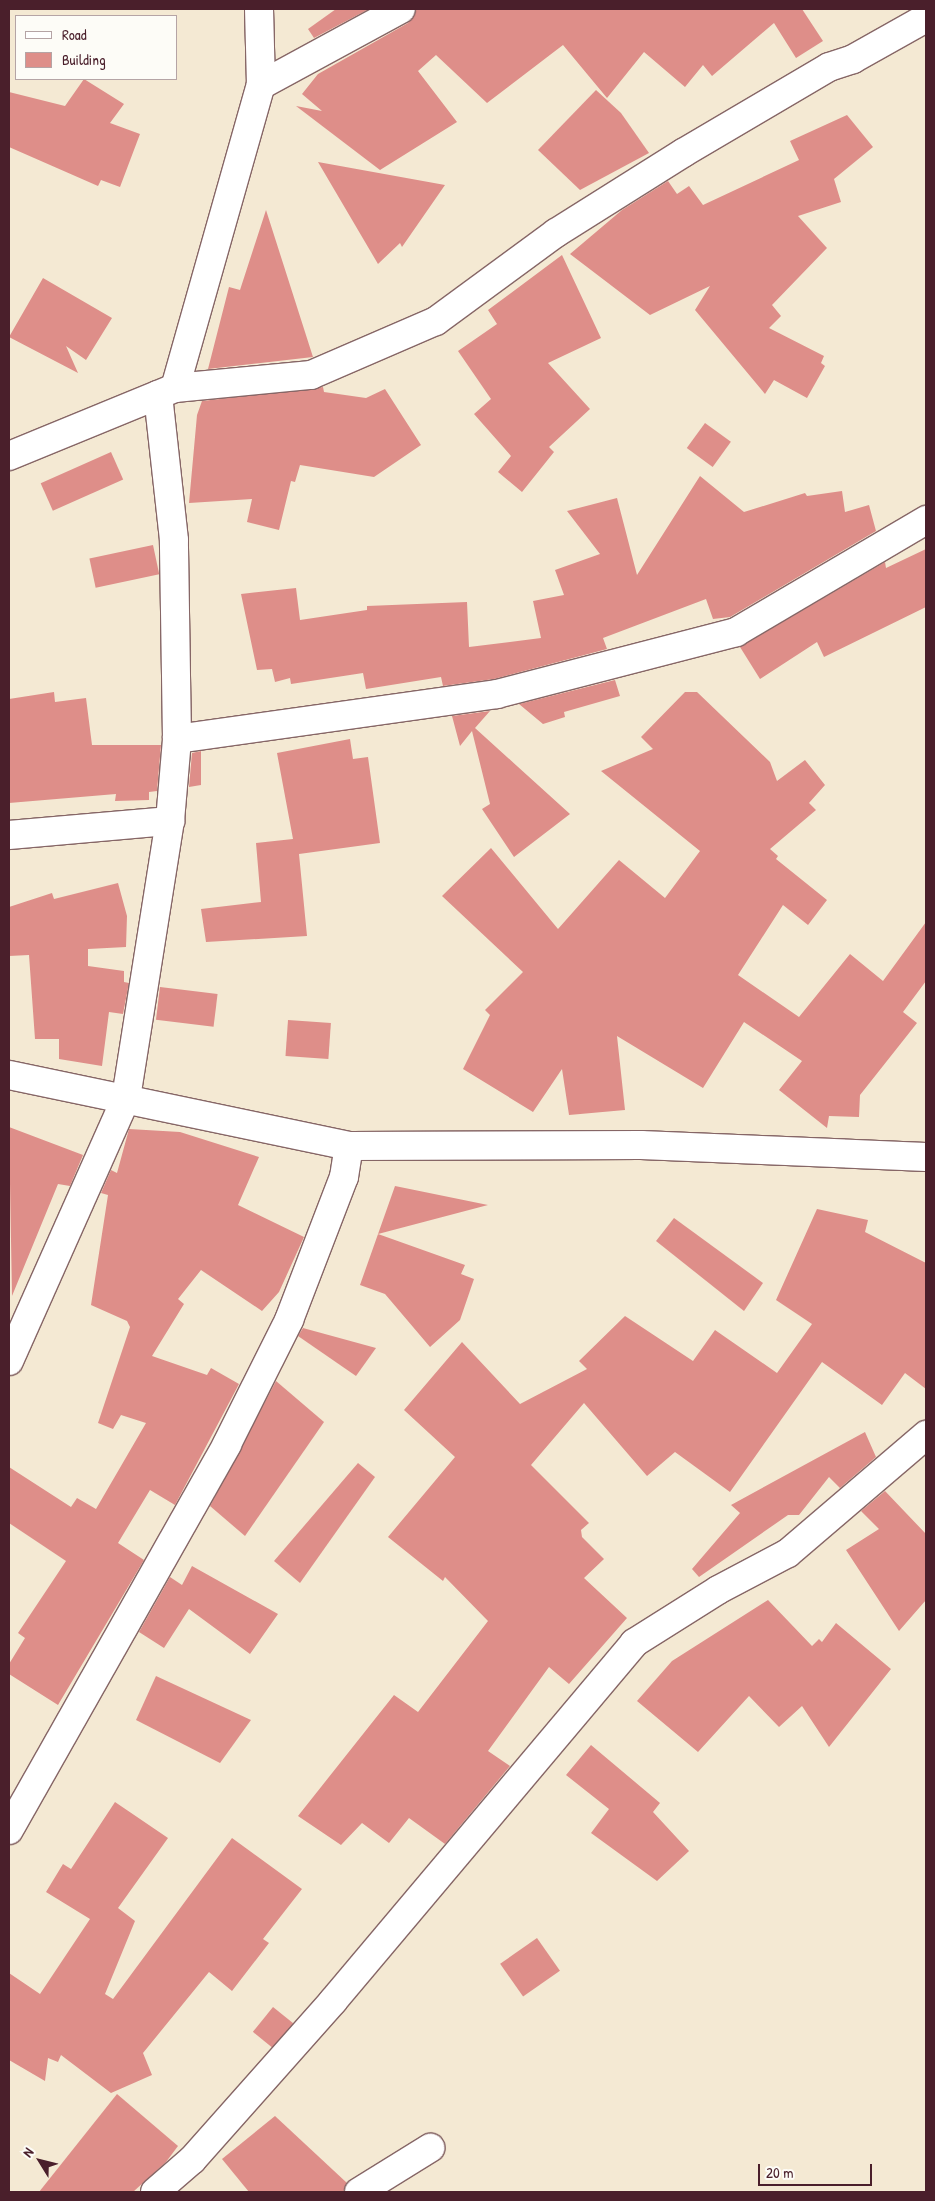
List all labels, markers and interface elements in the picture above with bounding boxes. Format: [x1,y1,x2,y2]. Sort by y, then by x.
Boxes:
legend [15,15,178,80]
text: Road [62,24,87,45]
text: Building [62,49,106,70]
north arrow [15,2136,65,2186]
text: N [18,2143,37,2160]
scale bar [760,2154,874,2186]
text: 20 m [766,2162,793,2183]

